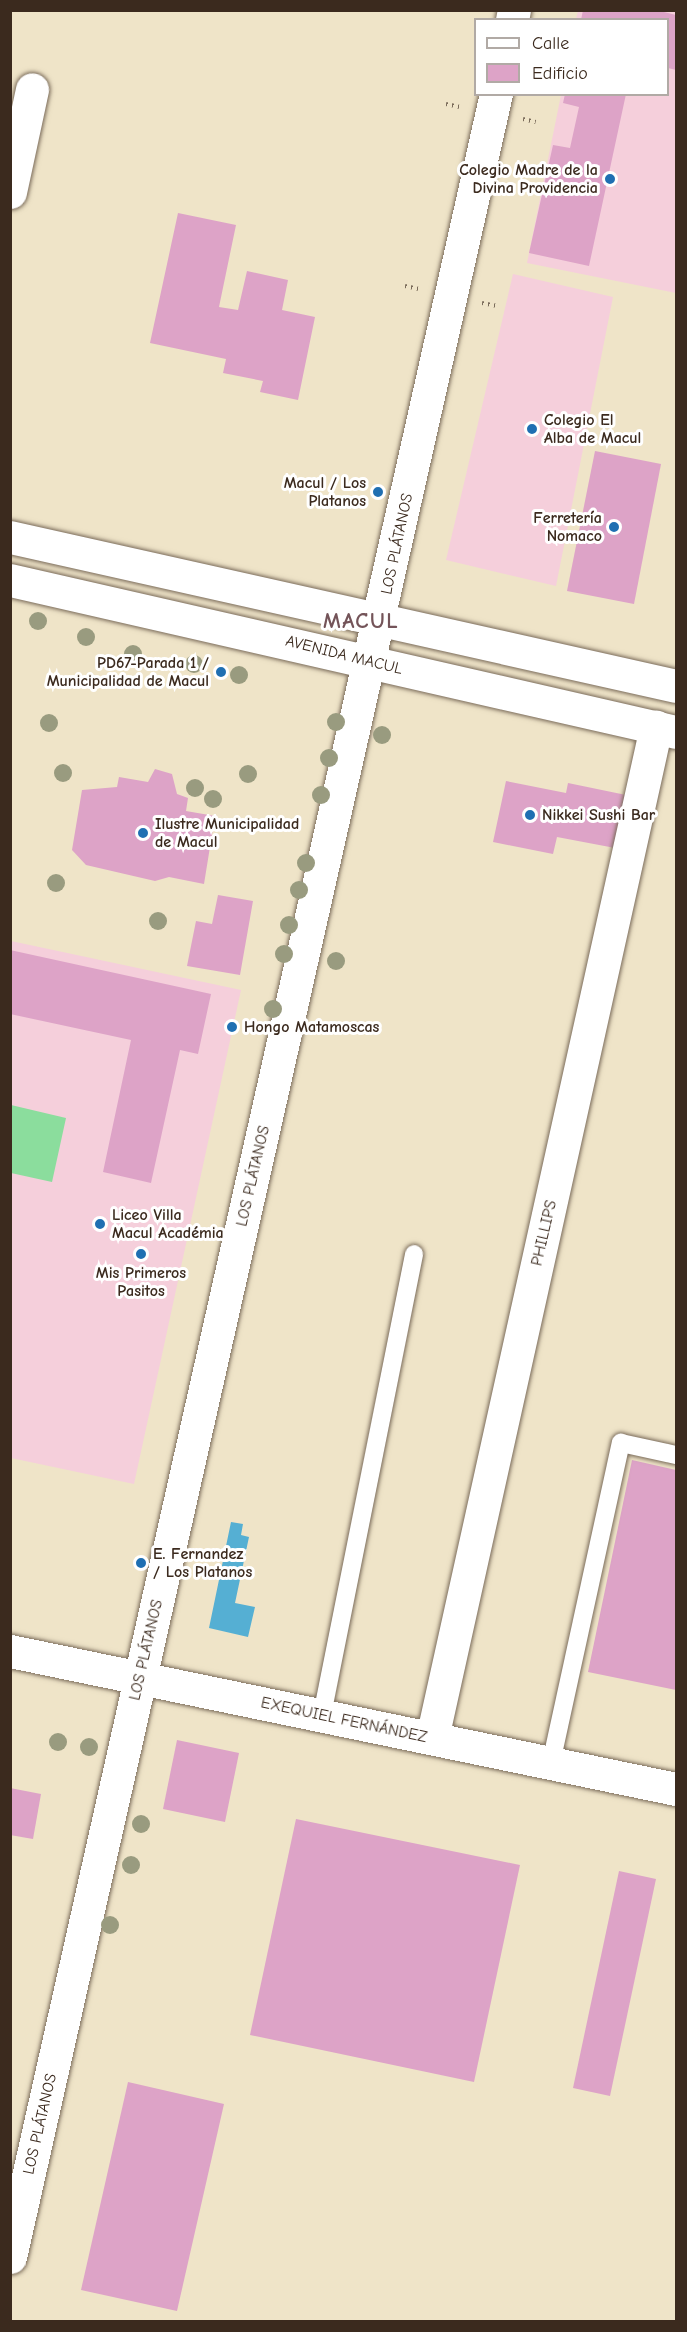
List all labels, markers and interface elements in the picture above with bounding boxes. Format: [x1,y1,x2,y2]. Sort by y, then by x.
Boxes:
legend [474,18,669,96]
text: Calle [532,33,569,54]
text: Edificio [532,63,588,84]
place label: Colegio Madre de la Divina Providencia [459,160,598,198]
marker: Colegio Madre de la Divina Providencia [603,172,617,186]
place label: Colegio El Alba de Macul [544,410,641,448]
marker: Colegio El Alba de Macul [525,422,539,436]
place label: Macul / Los Platanos [284,473,366,511]
marker: Macul / Los Platanos [371,485,385,499]
street label: LOS PLÁTANOS [377,492,417,596]
place label: Ferretería Nomaco [533,508,602,546]
marker: Ferretería Nomaco [607,520,621,534]
district label: MACUL [323,609,399,635]
street label: AVENIDA MACUL [284,631,404,679]
place label: PD67-Parada 1 / Municipalidad de Macul [47,653,209,691]
marker: PD67-Parada 1 / Municipalidad de Macul [214,665,228,679]
place label: Nikkei Sushi Bar [542,805,655,825]
marker: Nikkei Sushi Bar [523,808,537,822]
place label: Ilustre Municipalidad de Macul [155,814,299,852]
marker: Ilustre Municipalidad de Macul [136,826,150,840]
place label: Hongo Matamoscas [244,1017,379,1037]
marker: Hongo Matamoscas [225,1020,239,1034]
street label: LOS PLÁTANOS [232,1124,274,1228]
street label: PHILLIPS [527,1198,561,1268]
place label: Liceo Villa Macul Académia [112,1205,224,1243]
marker: Liceo Villa Macul Académia [93,1217,107,1231]
marker: Mis Primeros Pasitos [134,1247,148,1261]
place label: Mis Primeros Pasitos [96,1263,186,1301]
place label: E. Fernandez / Los Platanos [153,1544,252,1582]
marker: E. Fernandez / Los Platanos [134,1556,148,1570]
street label: LOS PLÁTANOS [125,1598,167,1702]
street label: EXEQUIEL FERNÁNDEZ [259,1693,429,1747]
street label: LOS PLÁTANOS [19,2072,61,2176]

